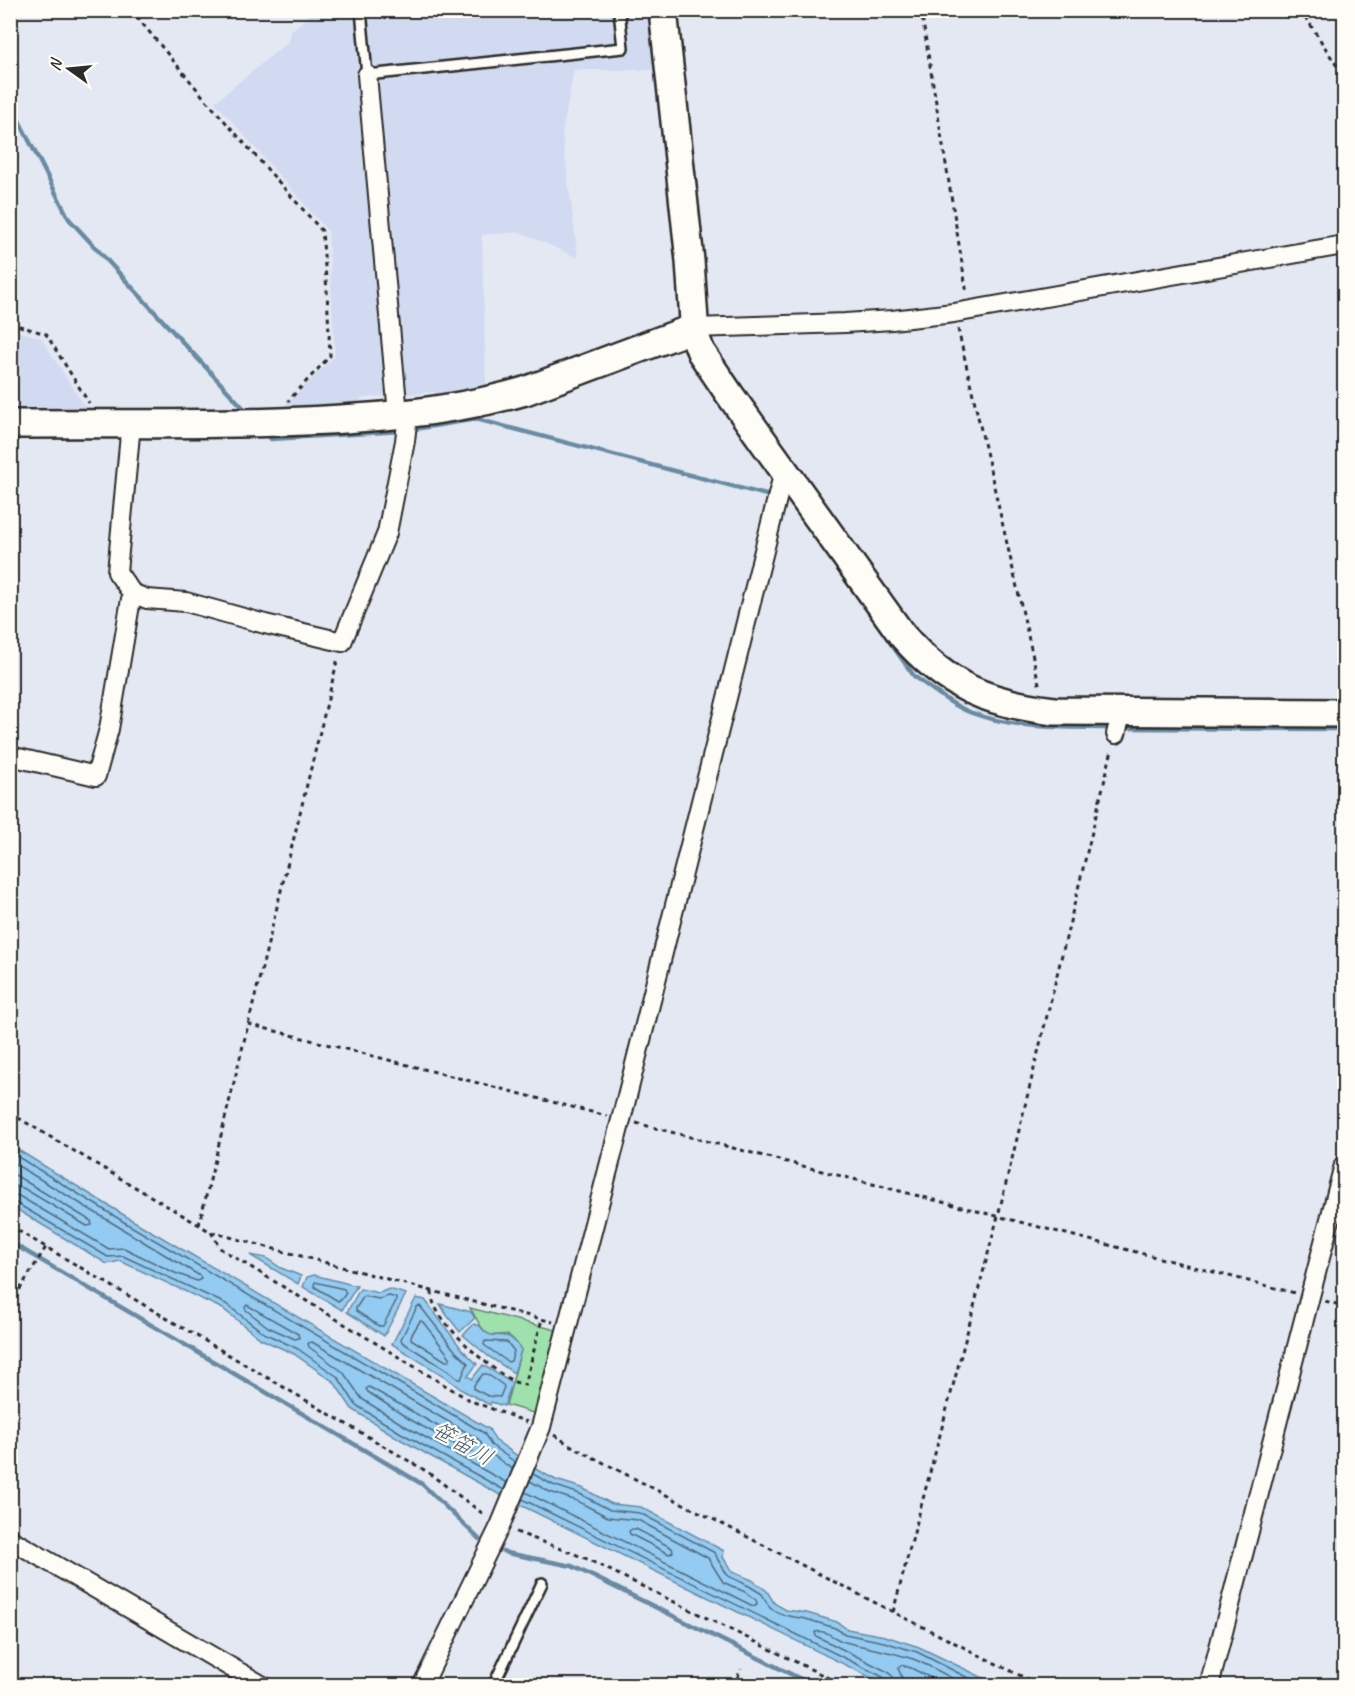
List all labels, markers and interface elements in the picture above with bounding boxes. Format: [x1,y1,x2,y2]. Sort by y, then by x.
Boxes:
north arrow [39,39,99,99]
text: N [45,55,67,73]
water label: 笹笛川 [427,1416,498,1472]

